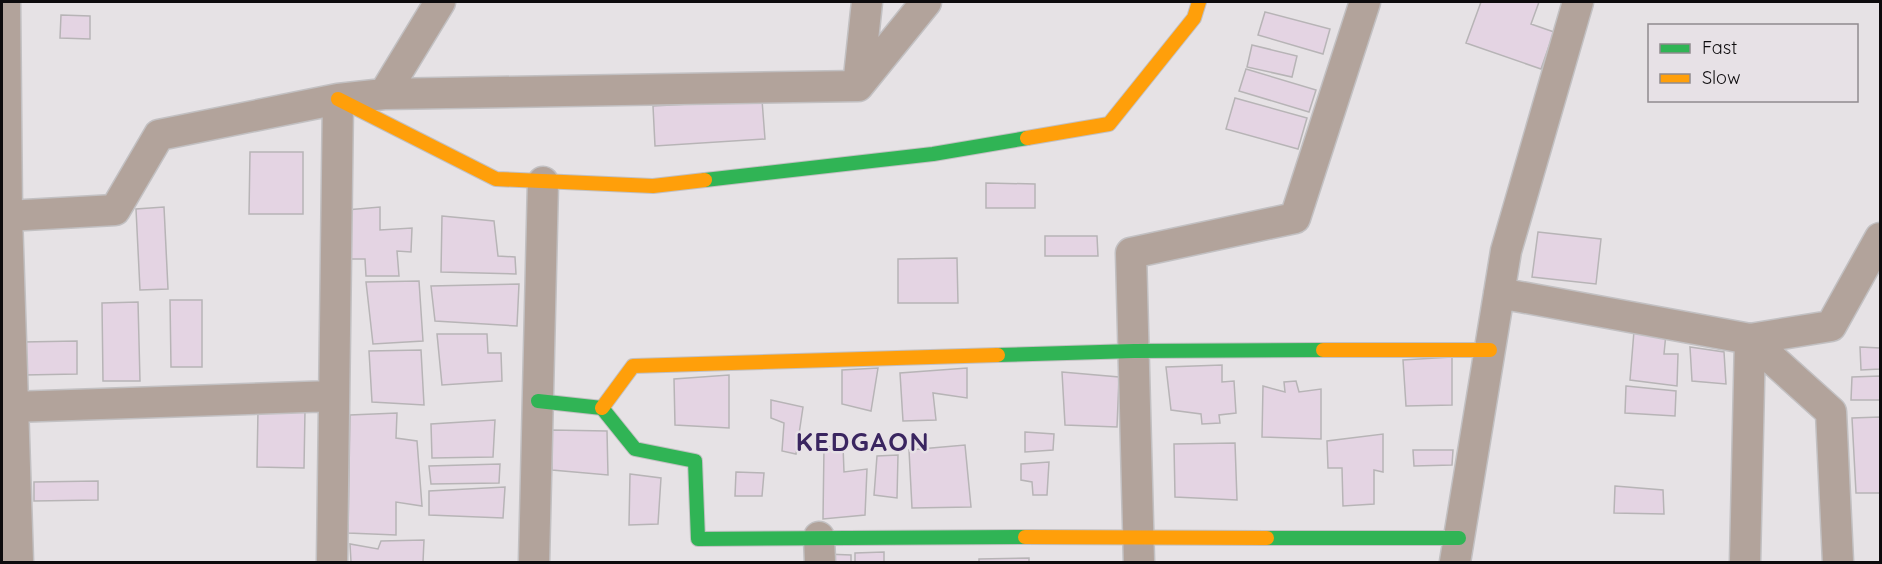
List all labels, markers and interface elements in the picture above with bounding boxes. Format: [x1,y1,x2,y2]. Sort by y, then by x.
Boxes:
legend [1648,24,1858,102]
text: Fast [1702,36,1737,59]
text: Slow [1702,66,1740,89]
district label: KEDGAON [796,425,930,458]

